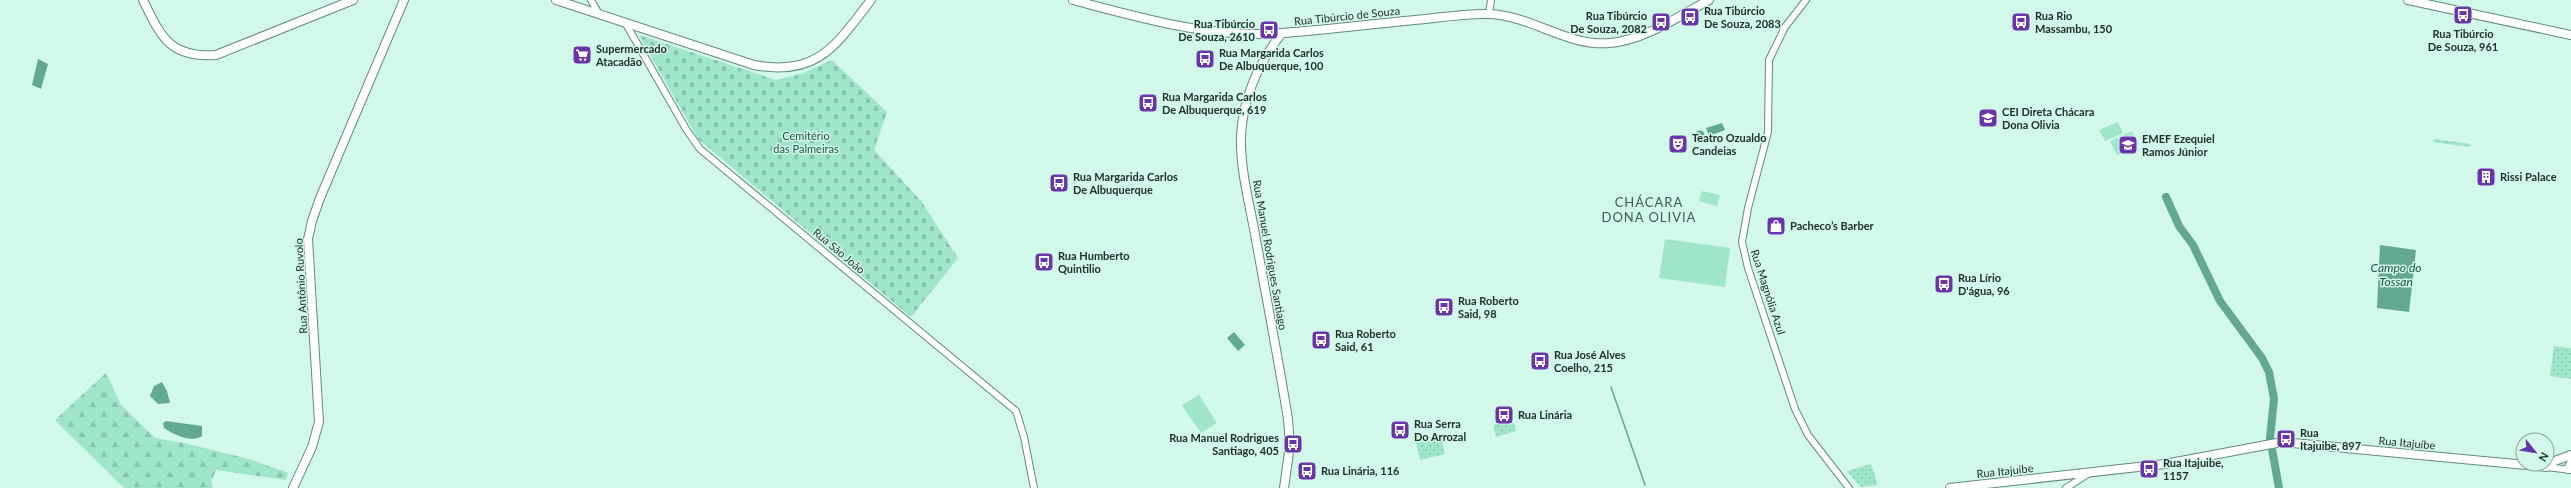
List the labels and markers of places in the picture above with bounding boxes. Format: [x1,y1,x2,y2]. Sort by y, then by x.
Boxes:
place label: Rua Tibúrcio De Souza, 2083 [1704,4,1781,30]
bus stop icon: Rua Tibúrcio De Souza, 961 [2452,4,2474,26]
bus stop icon: Rua Tibúrcio De Souza, 2083 [1679,6,1701,28]
place label: Rua Tibúrcio De Souza, 2082 [1570,9,1647,35]
place label: Rua Rio Massambu, 150 [2035,9,2113,35]
bus stop icon: Rua Tibúrcio De Souza, 2082 [1650,11,1672,33]
bus stop icon: Rua Rio Massambu, 150 [2010,11,2032,33]
place label: Rua Tibúrcio De Souza, 2610 [1178,17,1256,43]
bus stop icon: Rua Tibúrcio De Souza, 2610 [1258,19,1280,41]
place label: Rua Tibúrcio De Souza, 961 [2428,27,2498,53]
place label: Supermercado Atacadão [595,42,667,68]
supermarket icon: Supermercado Atacadão [571,44,593,66]
place label: Rua Margarida Carlos De Albuquerque, 100 [1219,46,1324,72]
bus stop icon: Rua Margarida Carlos De Albuquerque, 100 [1194,48,1216,70]
place label: Rua Margarida Carlos De Albuquerque, 619 [1162,90,1267,116]
bus stop icon: Rua Margarida Carlos De Albuquerque, 619 [1137,92,1159,114]
place label: CEI Direta Chácara Dona Olivia [2002,105,2094,131]
school or university icon: CEI Direta Chácara Dona Olivia [1977,107,1999,129]
place label: Teatro Ozualdo Candeias [1692,131,1767,157]
place label: EMEF Ezequiel Ramos Júnior [2142,132,2215,158]
theatre icon: Teatro Ozualdo Candeias [1667,133,1689,155]
school or university icon: EMEF Ezequiel Ramos Júnior [2117,134,2139,156]
building icon: Rissi Palace [2475,166,2497,188]
place label: Rua Margarida Carlos De Albuquerque [1073,170,1178,196]
place label: Rissi Palace [2500,170,2557,183]
bus stop icon: Rua Margarida Carlos De Albuquerque [1048,172,1070,194]
shop icon: Pacheco’s Barber [1765,215,1787,237]
place label: Pacheco’s Barber [1790,219,1875,232]
place label: Rua Humberto Quintilio [1058,249,1130,275]
bus stop icon: Rua Humberto Quintilio [1033,251,1055,273]
place label: Rua Lírio D'água, 96 [1958,271,2010,297]
bus stop icon: Rua Lírio D'água, 96 [1933,273,1955,295]
place label: Rua Roberto Said, 98 [1458,294,1519,320]
bus stop icon: Rua Roberto Said, 98 [1433,296,1455,318]
place label: Rua Roberto Said, 61 [1335,327,1396,353]
bus stop icon: Rua Roberto Said, 61 [1310,329,1332,351]
place label: Rua José Alves Coelho, 215 [1554,348,1626,374]
bus stop icon: Rua José Alves Coelho, 215 [1529,350,1551,372]
bus stop icon: Rua Linária [1493,404,1515,426]
place label: Rua Linária [1518,408,1572,421]
place label: Rua Serra Do Arrozal [1414,417,1466,443]
bus stop icon: Rua Serra Do Arrozal [1389,419,1411,441]
place label: Rua Itajuibe, 897 [2300,426,2361,452]
bus stop icon: Rua Itajuibe, 897 [2275,428,2297,450]
place label: Rua Manuel Rodrigues Santiago, 405 [1169,431,1279,457]
bus stop icon: Rua Manuel Rodrigues Santiago, 405 [1282,433,1304,455]
place label: Rua Itajuibe, 1157 [2163,456,2224,482]
bus stop icon: Rua Itajuibe, 1157 [2138,458,2160,480]
bus stop icon: Rua Linária, 116 [1296,460,1318,482]
place label: Rua Linária, 116 [1321,464,1400,477]

